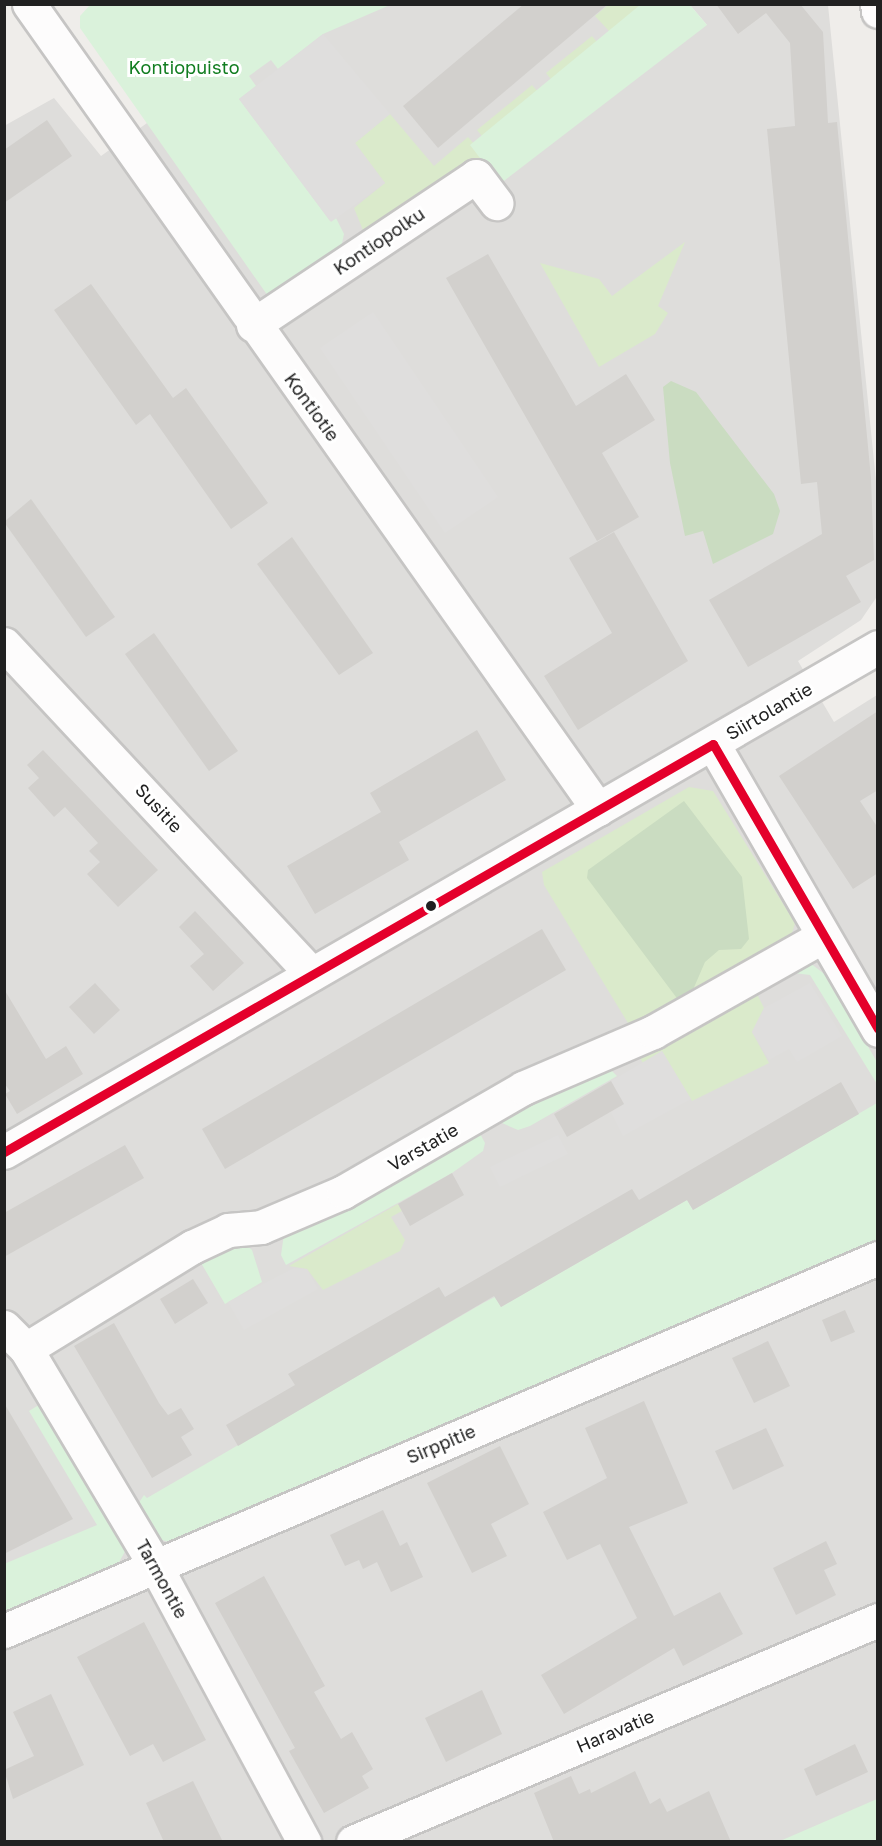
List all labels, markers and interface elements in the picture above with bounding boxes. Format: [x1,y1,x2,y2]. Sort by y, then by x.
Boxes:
park label: Kontiopuisto [129,56,239,78]
street label: Kontiopolku [329,203,429,279]
street label: Kontiotie [280,369,344,445]
street label: Siirtolantie [722,678,816,744]
street label: Susitie [131,779,187,837]
unlabelled marker [425,900,437,912]
street label: Varstatie [384,1118,462,1176]
street label: Sirppitie [403,1420,479,1468]
street label: Tarmontie [132,1536,192,1622]
street label: Haravatie [573,1705,657,1757]

